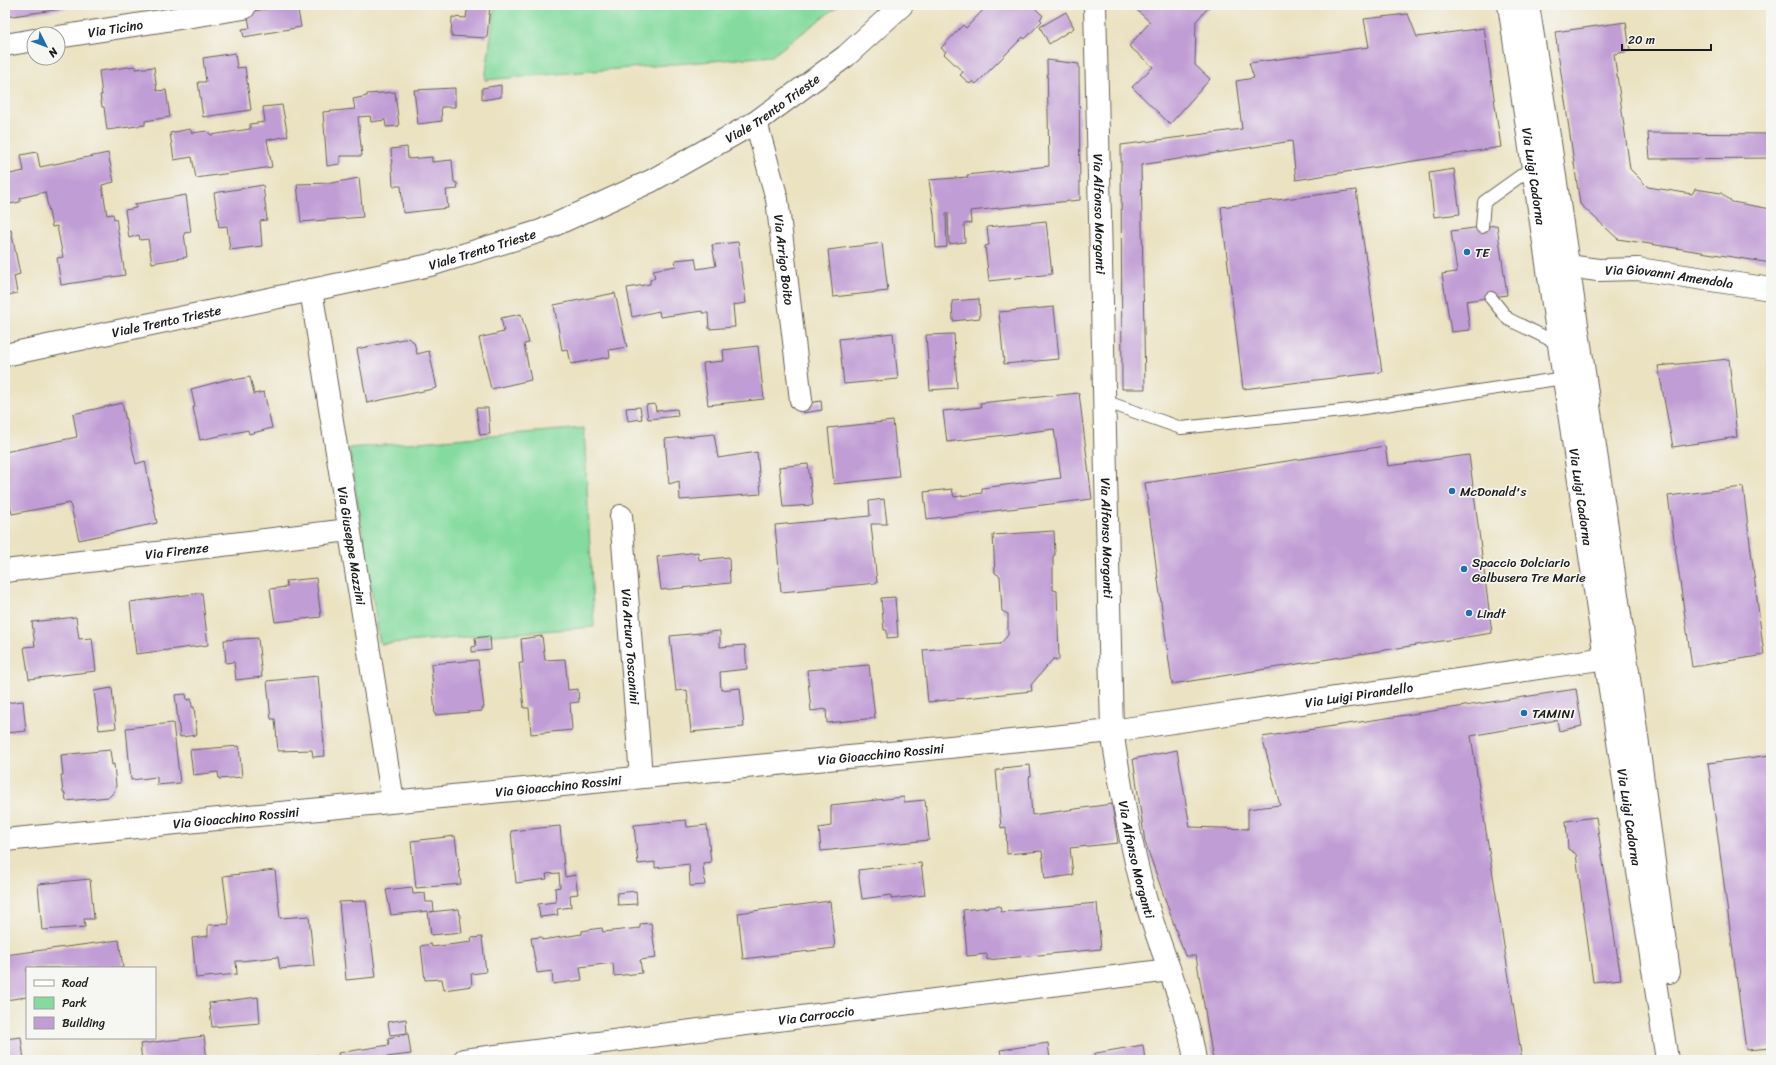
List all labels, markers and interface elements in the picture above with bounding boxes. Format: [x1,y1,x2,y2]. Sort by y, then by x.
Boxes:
street label: Via Ticino [86,13,145,44]
north arrow [26,26,66,66]
scale bar [1622,26,1711,52]
text: 20 m [1628,29,1655,51]
text: N [43,42,63,62]
street label: Viale Trento Trieste [721,68,825,149]
street label: Via Luigi Cadorna [1515,126,1552,227]
street label: Via Alfonso Morganti [1086,153,1112,275]
street label: Via Arrigo Boito [767,213,801,307]
street label: Viale Trento Trieste [426,222,539,277]
place label: TE [1475,241,1490,264]
marker: TE [1462,247,1472,257]
street label: Via Giovanni Amendola [1605,258,1735,295]
street label: Viale Trento Trieste [110,298,224,344]
street label: Via Luigi Cadorna [1562,447,1599,547]
street label: Via Alfonso Morganti [1094,477,1120,599]
place label: McDonald's [1460,480,1526,503]
street label: Via Giuseppe Mazzini [331,485,372,607]
marker: McDonald's [1447,486,1457,496]
street label: Via Firenze [144,536,210,566]
place label: Spaccio Dolciario Galbusera Tre Marie [1472,551,1586,589]
marker: Spaccio Dolciario Galbusera Tre Marie [1459,564,1469,574]
street label: Via Arturo Toscanini [615,588,646,706]
place label: Lindt [1477,602,1506,625]
marker: Lindt [1464,608,1474,618]
street label: Via Luigi Pirandello [1304,676,1415,714]
place label: TAMINI [1532,702,1574,725]
marker: TAMINI [1519,708,1529,718]
street label: Via Gioacchino Rossini [817,737,945,772]
street label: Via Luigi Cadorna [1610,767,1648,868]
street label: Via Gioacchino Rossini [494,768,623,804]
street label: Via Alfonso Morganti [1112,799,1162,922]
street label: Via Gioacchino Rossini [172,800,300,835]
legend [26,967,156,1039]
text: Road [62,972,89,994]
text: Park [62,992,87,1014]
street label: Via Carroccio [777,999,856,1032]
text: Building [62,1012,105,1034]

